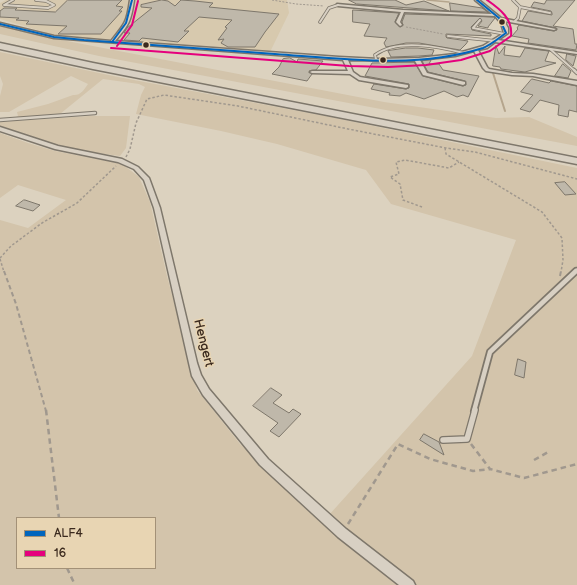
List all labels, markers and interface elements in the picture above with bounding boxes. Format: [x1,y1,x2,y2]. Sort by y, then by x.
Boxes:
unlabelled marker [497,17,507,27]
unlabelled marker [141,40,151,50]
unlabelled marker [378,55,388,65]
street label: Hengert [190,318,216,368]
legend [16,517,156,569]
text: ALF4 [54,526,83,541]
text: 16 [54,546,66,561]

